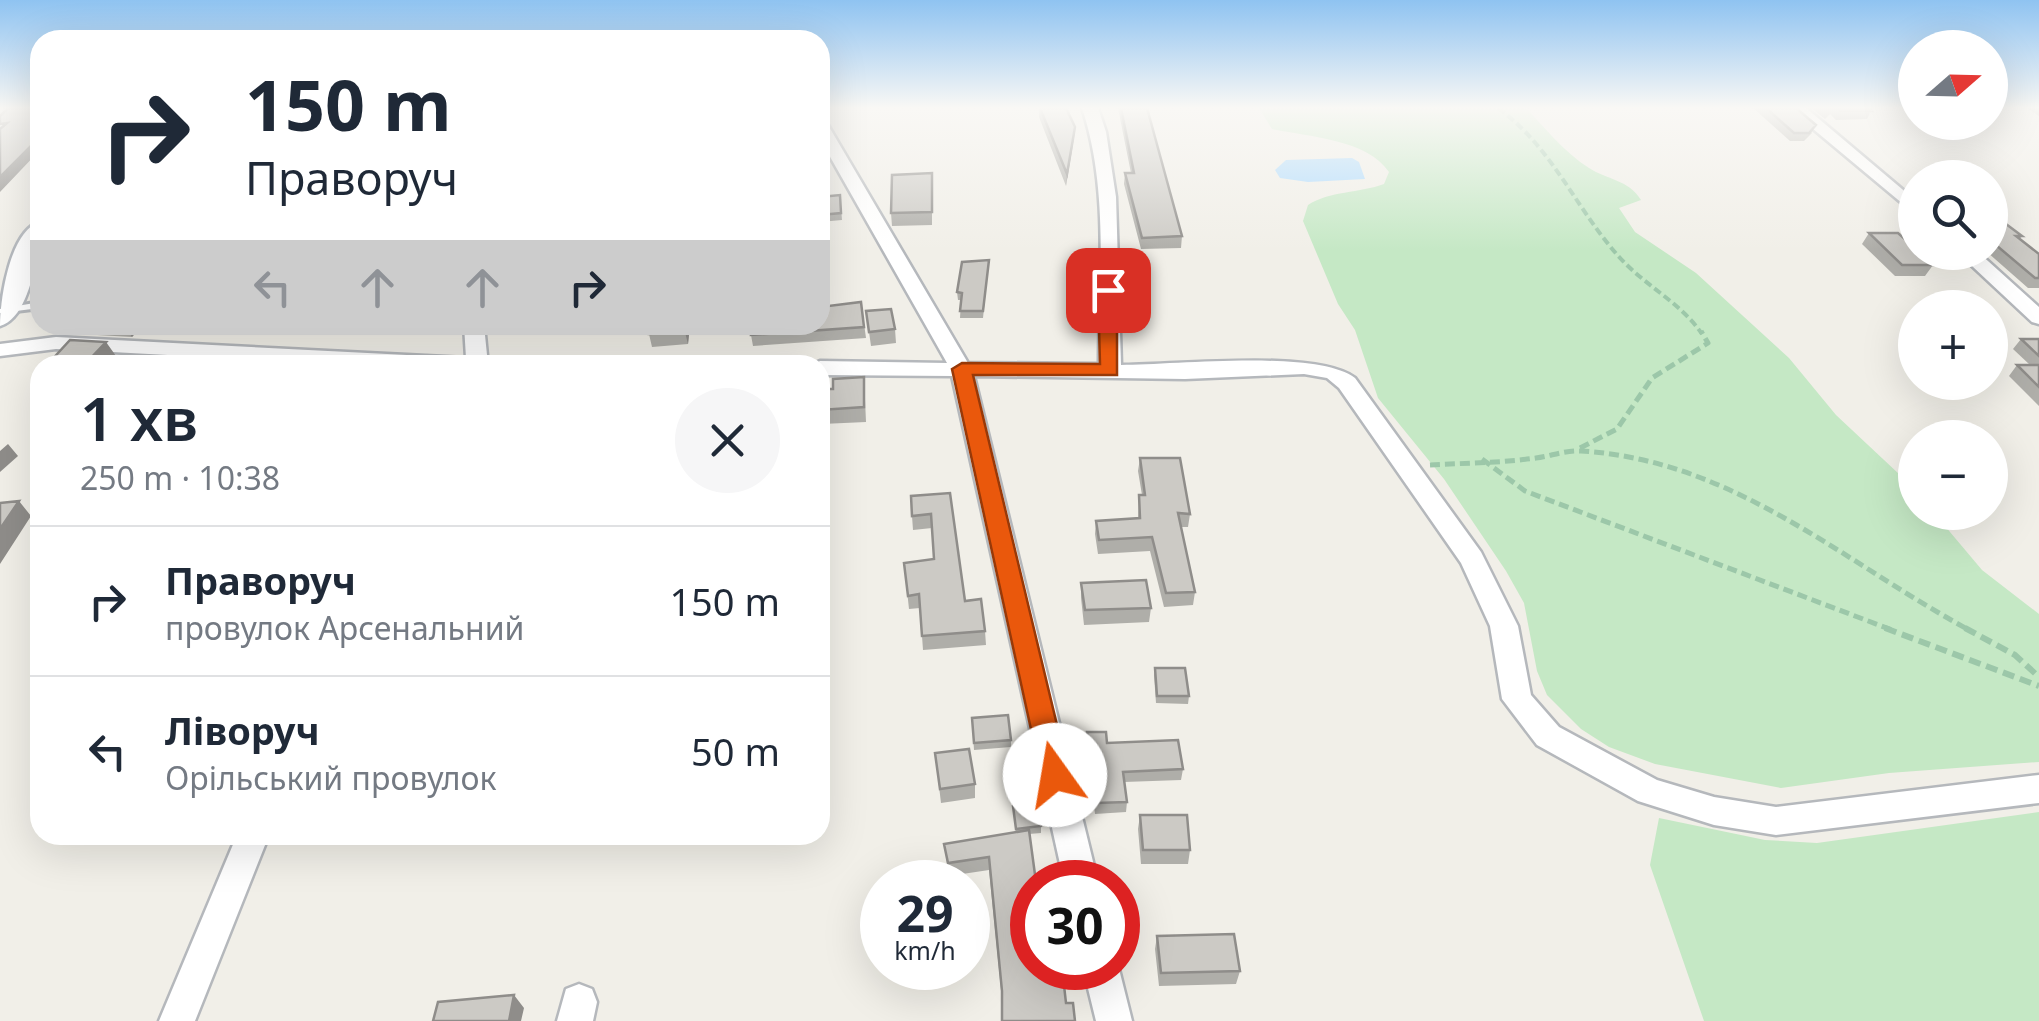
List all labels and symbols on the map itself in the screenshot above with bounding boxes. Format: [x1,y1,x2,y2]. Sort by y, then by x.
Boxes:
north arrow [1898,30,2008,140]
pin [1066,248,1151,333]
position arrow [1003,723,1107,827]
speed limit sign: 30 [1010,860,1140,990]

